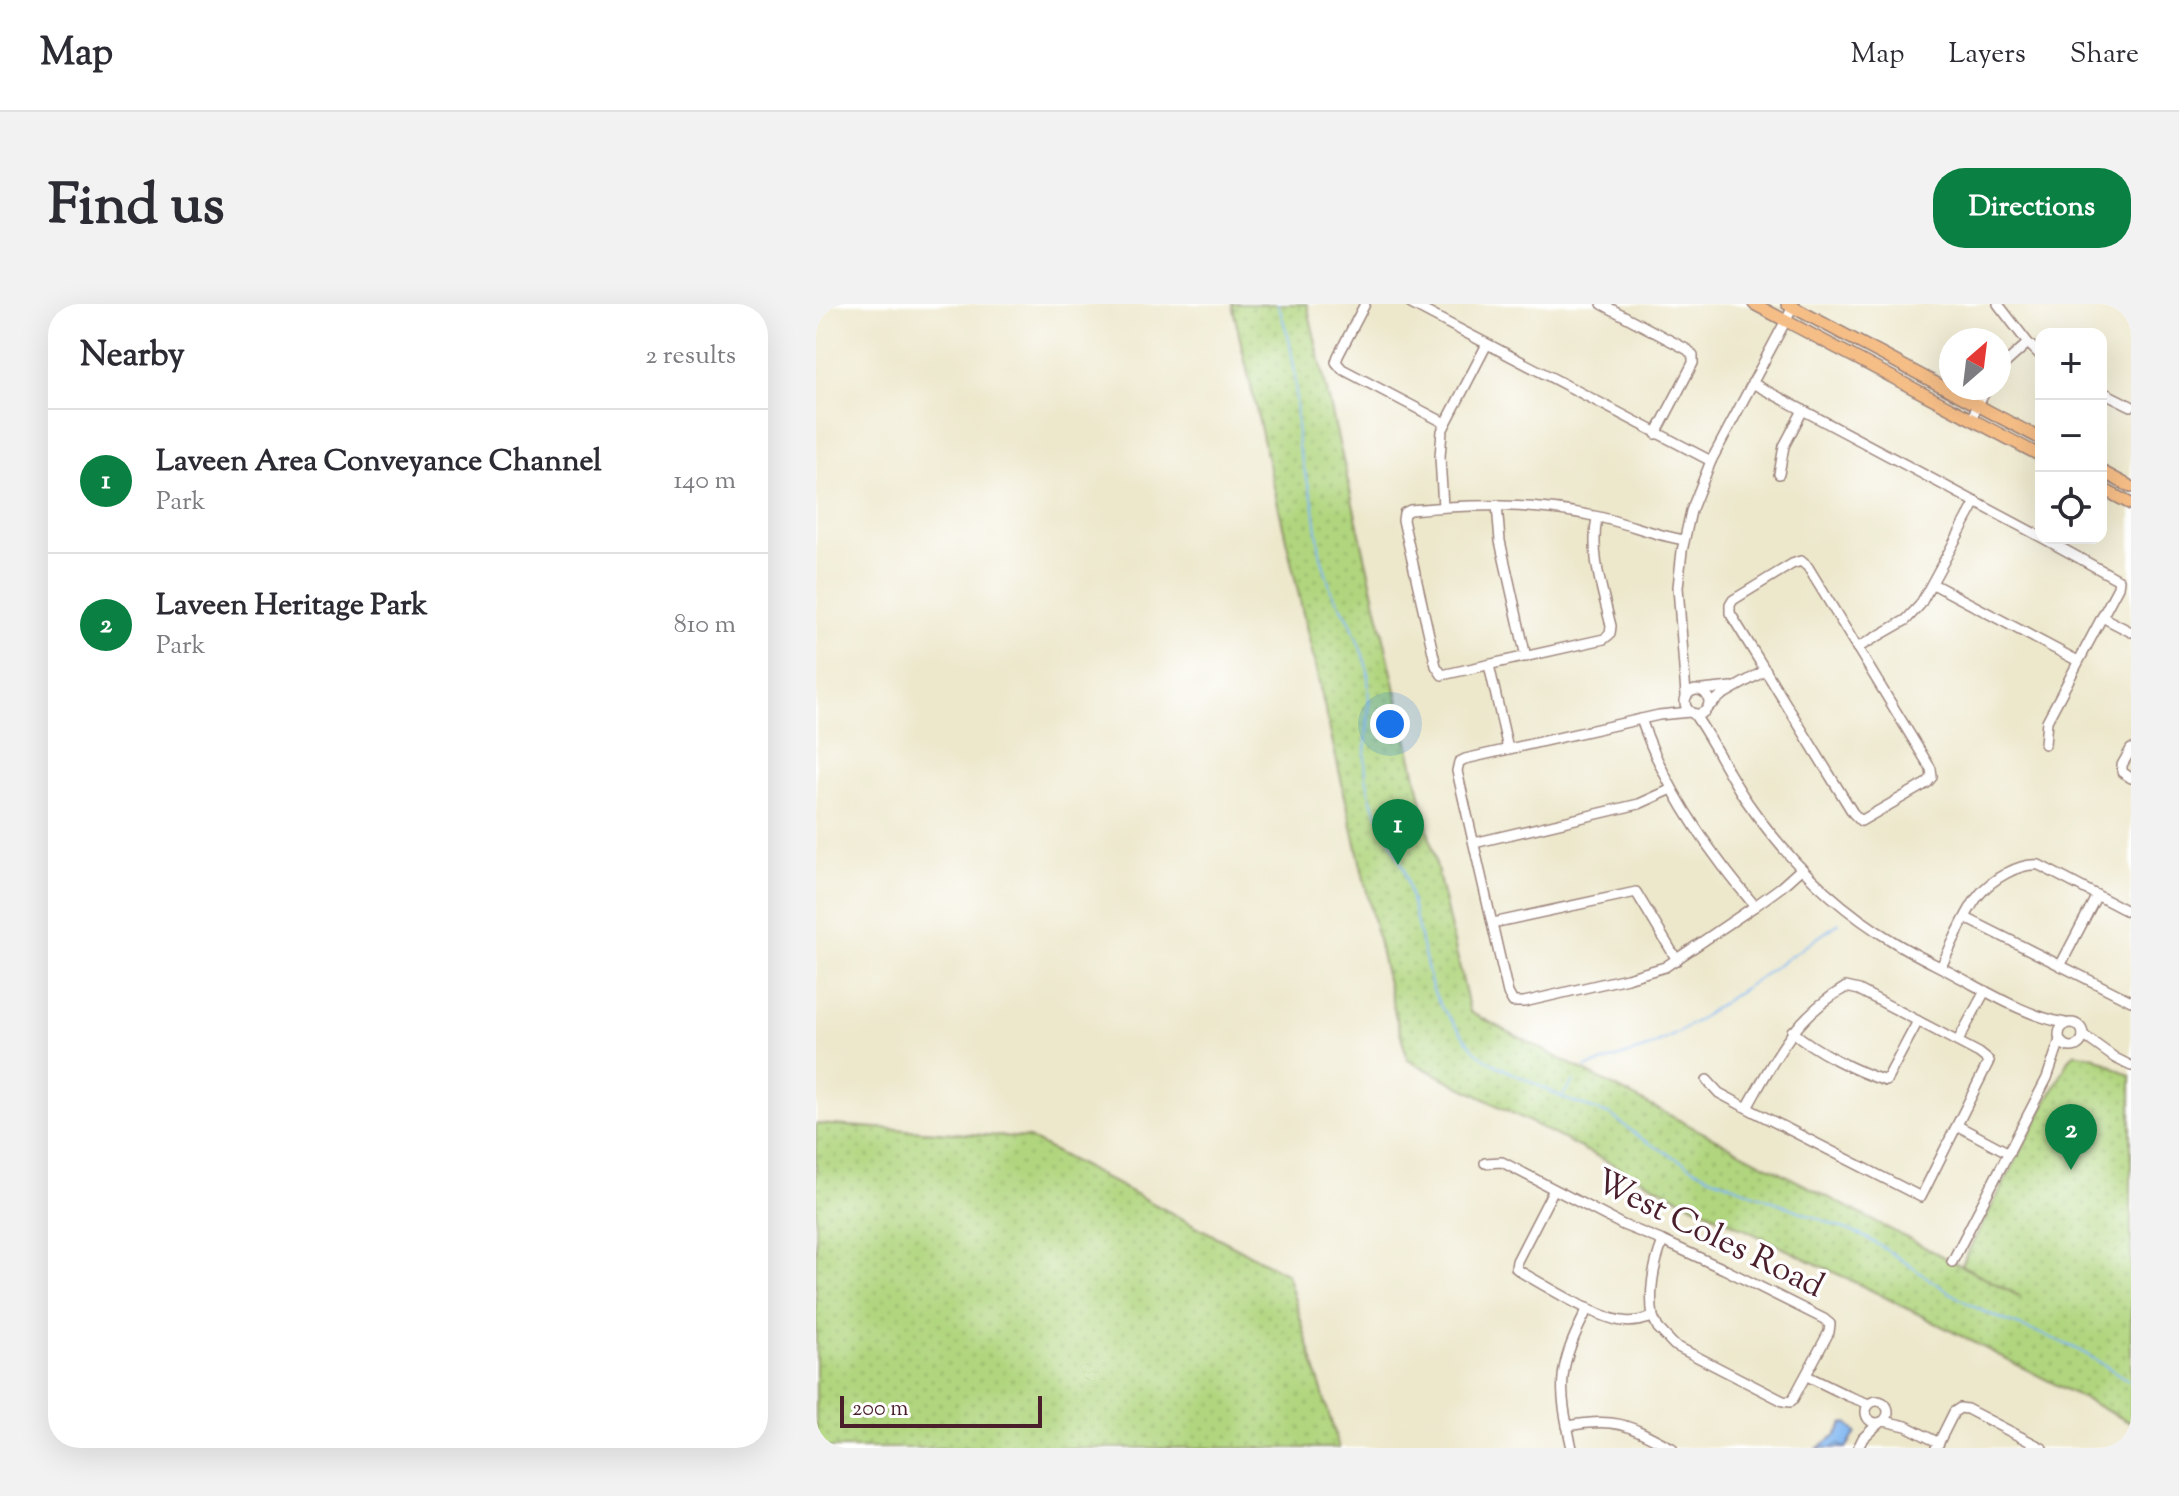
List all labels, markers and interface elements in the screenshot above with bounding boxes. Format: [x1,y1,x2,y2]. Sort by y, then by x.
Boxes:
text: Map [40,28,113,82]
text: Map [1851,35,1904,75]
text: Layers [1948,35,2026,75]
text: Share [2070,35,2139,75]
text: Find us [48,168,224,249]
button: Directions [1933,168,2131,248]
north arrow [1939,328,2011,400]
map controls [2035,328,2107,544]
button: + [2035,328,2107,400]
text: Nearby [80,332,185,381]
text: 2 results [645,338,736,375]
button: − [2035,400,2107,472]
text: Laveen Area Conveyance Channel [156,441,602,484]
text: 1 [102,463,110,500]
text: 140 m [673,463,736,500]
button: locate [2035,472,2107,544]
text: Park [156,484,206,521]
text: Laveen Heritage Park [156,585,428,628]
text: 2 [100,607,112,644]
text: 810 m [674,607,736,644]
text: Park [156,628,206,665]
your location [1370,704,1410,744]
pin: 1 [1372,799,1424,865]
pin: 2 [2045,1104,2097,1170]
street label: West Coles Road [1586,1158,1832,1312]
scale bar [840,1392,1042,1428]
text: 200 m [852,1394,908,1426]

